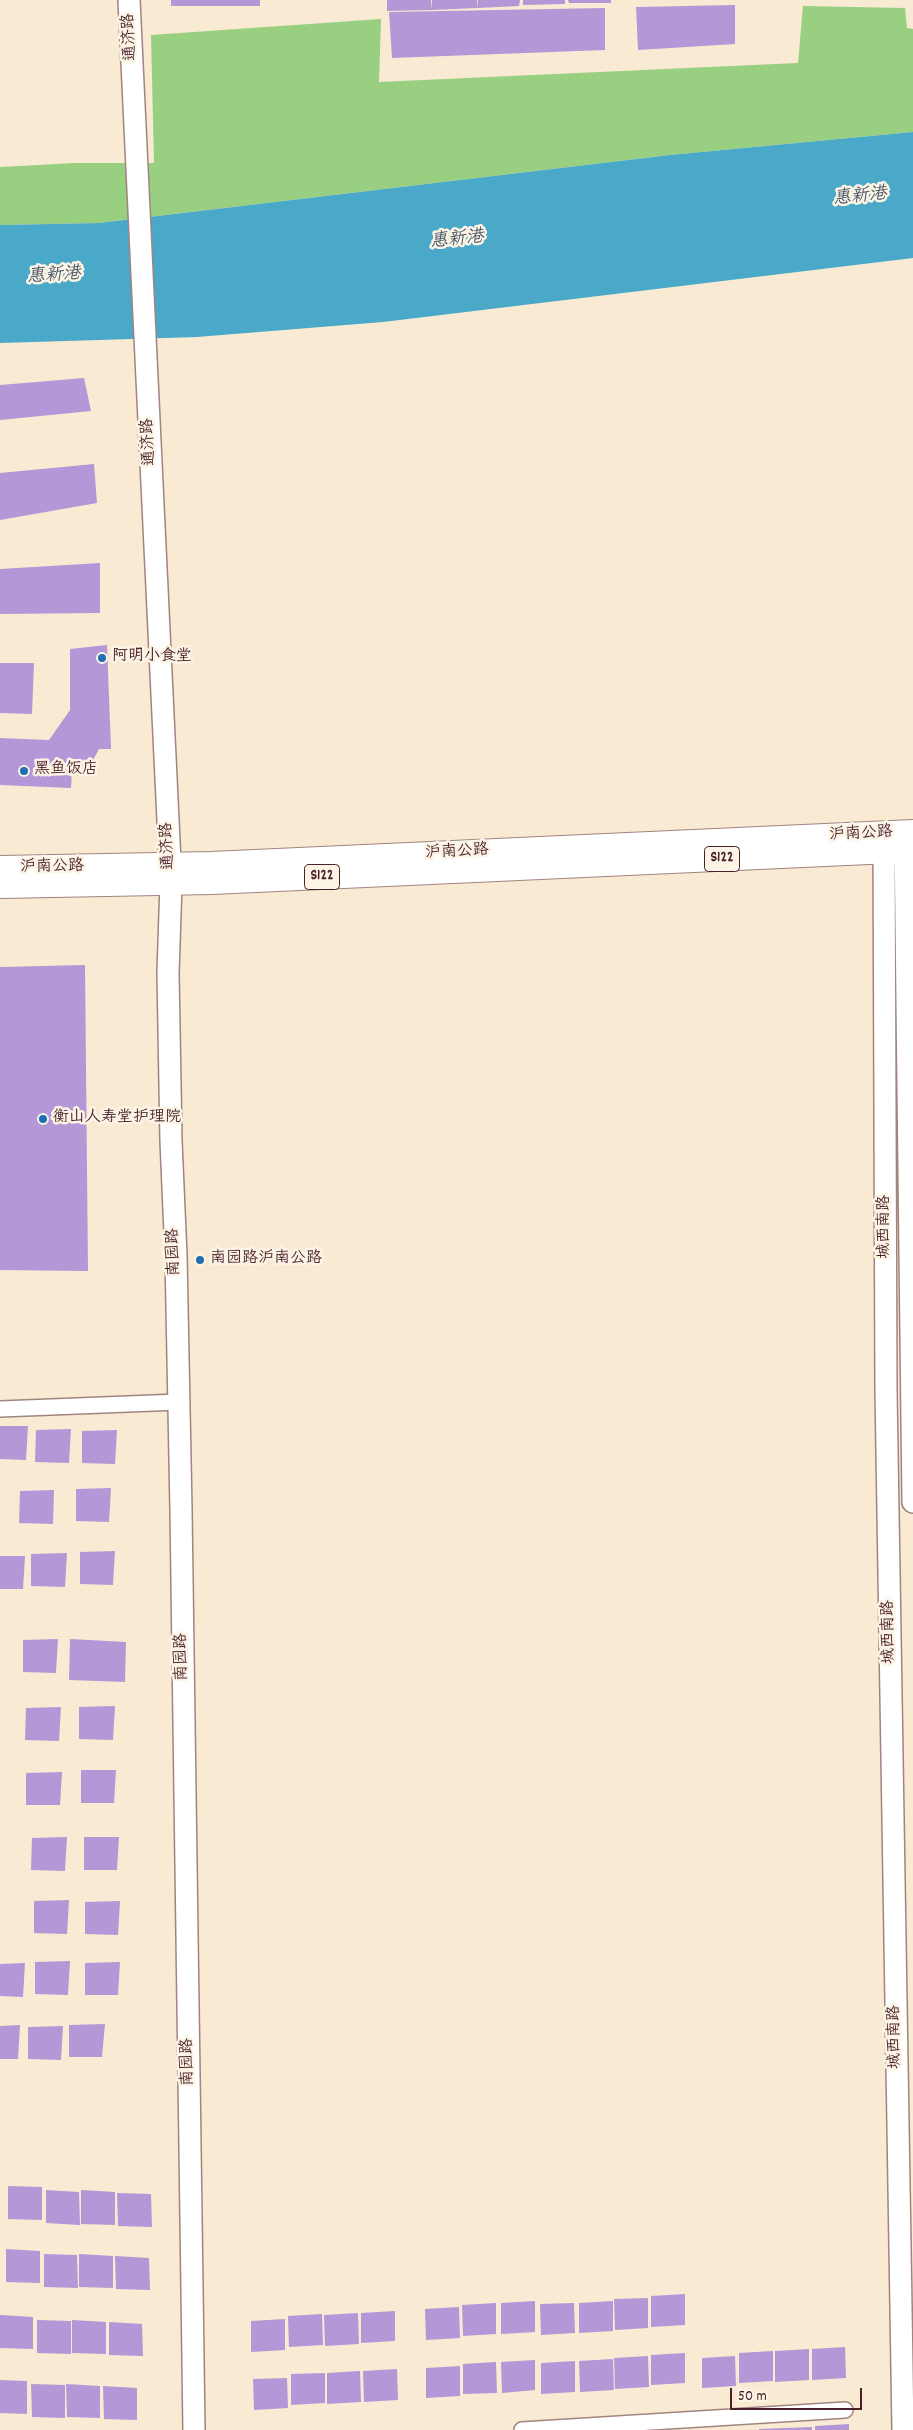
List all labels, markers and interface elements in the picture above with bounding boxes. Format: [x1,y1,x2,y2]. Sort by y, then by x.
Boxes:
street label: 通济路 [120,13,142,61]
water label: 惠新港 [832,184,888,212]
water label: 惠新港 [429,227,485,255]
water label: 惠新港 [26,264,82,290]
street label: 通济路 [139,418,161,466]
place label: 阿明小食堂 [112,648,192,668]
marker: 阿明小食堂 [96,652,108,664]
place label: 黑鱼饭店 [34,761,98,781]
marker: 黑鱼饭店 [18,765,30,777]
street label: 通济路 [158,822,180,870]
street label: 沪南公路 [829,824,893,846]
street label: 沪南公路 [425,842,489,864]
road number: S122 [704,846,740,872]
street label: 沪南公路 [20,858,84,878]
road number: S122 [304,864,340,890]
place label: 衡山人寿堂护理院 [53,1109,181,1129]
marker: 衡山人寿堂护理院 [37,1113,49,1125]
street label: 城西南路 [876,1195,896,1259]
street label: 南园路 [165,1228,185,1276]
place label: 南园路沪南公路 [210,1250,322,1270]
marker: 南园路沪南公路 [194,1254,206,1266]
street label: 城西南路 [880,1600,900,1664]
street label: 南园路 [173,1633,193,1681]
street label: 城西南路 [886,2005,906,2069]
street label: 南园路 [179,2038,199,2086]
scale bar [733,2378,866,2410]
text: 50 m [738,2386,767,2408]

